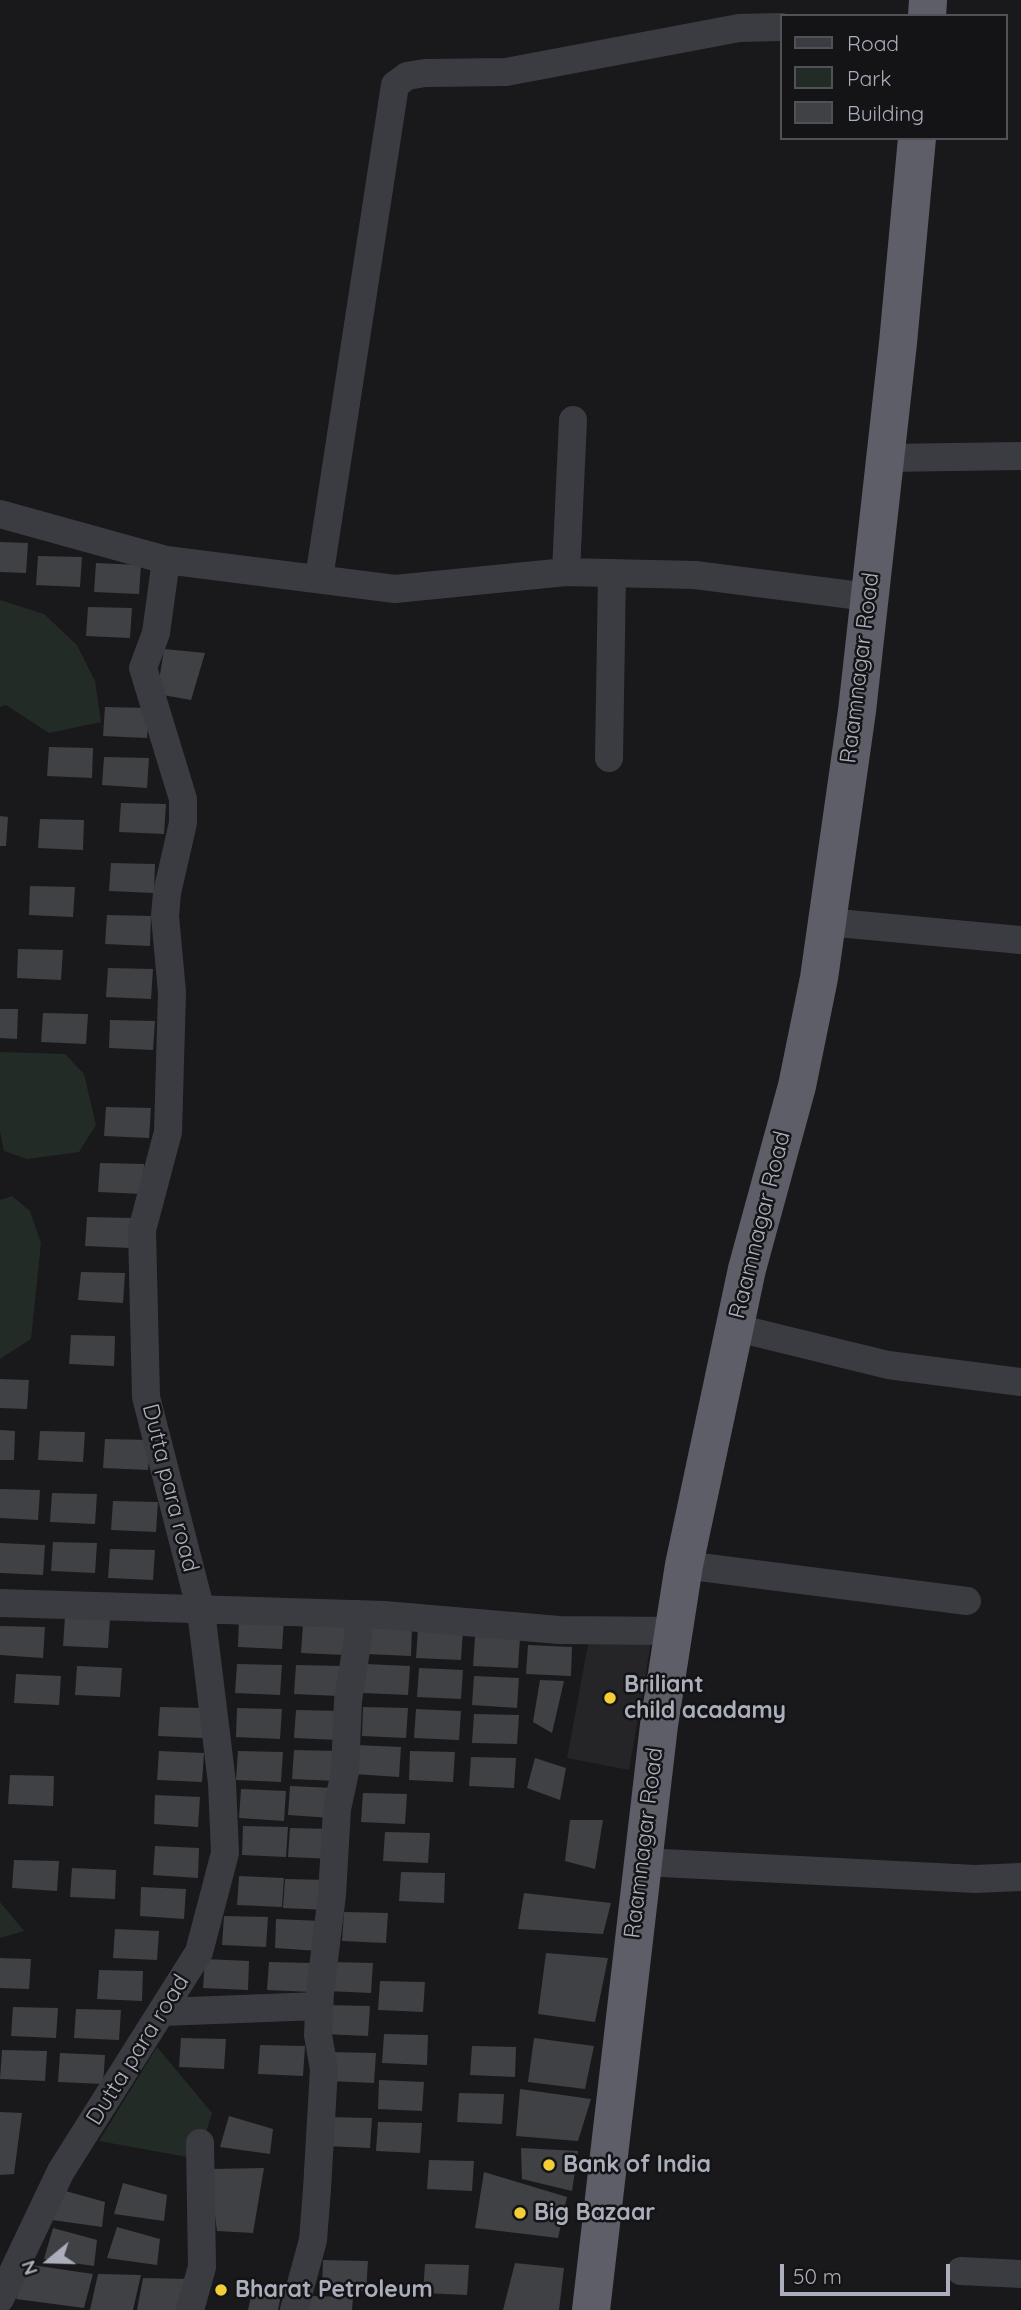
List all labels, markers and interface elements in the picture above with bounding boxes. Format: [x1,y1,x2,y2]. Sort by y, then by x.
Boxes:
legend [780,14,1007,140]
text: Road [847,30,899,56]
text: Park [847,65,891,91]
text: Building [847,100,924,126]
street label: Raamnagar Road [835,571,885,765]
street label: Raamnagar Road [723,1128,797,1322]
street label: Dutta para road [136,1401,204,1575]
place label: Briliant child acadamy [624,1671,786,1725]
marker: Briliant child acadamy [602,1690,618,1706]
street label: Raamnagar Road [619,1746,669,1940]
street label: Dutta para road [81,1970,195,2130]
place label: Bank of India [563,2151,711,2179]
marker: Bank of India [541,2157,557,2173]
place label: Big Bazaar [534,2199,655,2227]
marker: Big Bazaar [512,2205,528,2221]
north arrow [14,2226,84,2296]
scale bar [783,2250,953,2294]
text: N [16,2257,43,2278]
text: 50 m [793,2263,842,2289]
place label: Bharat Petroleum [235,2276,433,2304]
marker: Bharat Petroleum [213,2282,229,2298]

